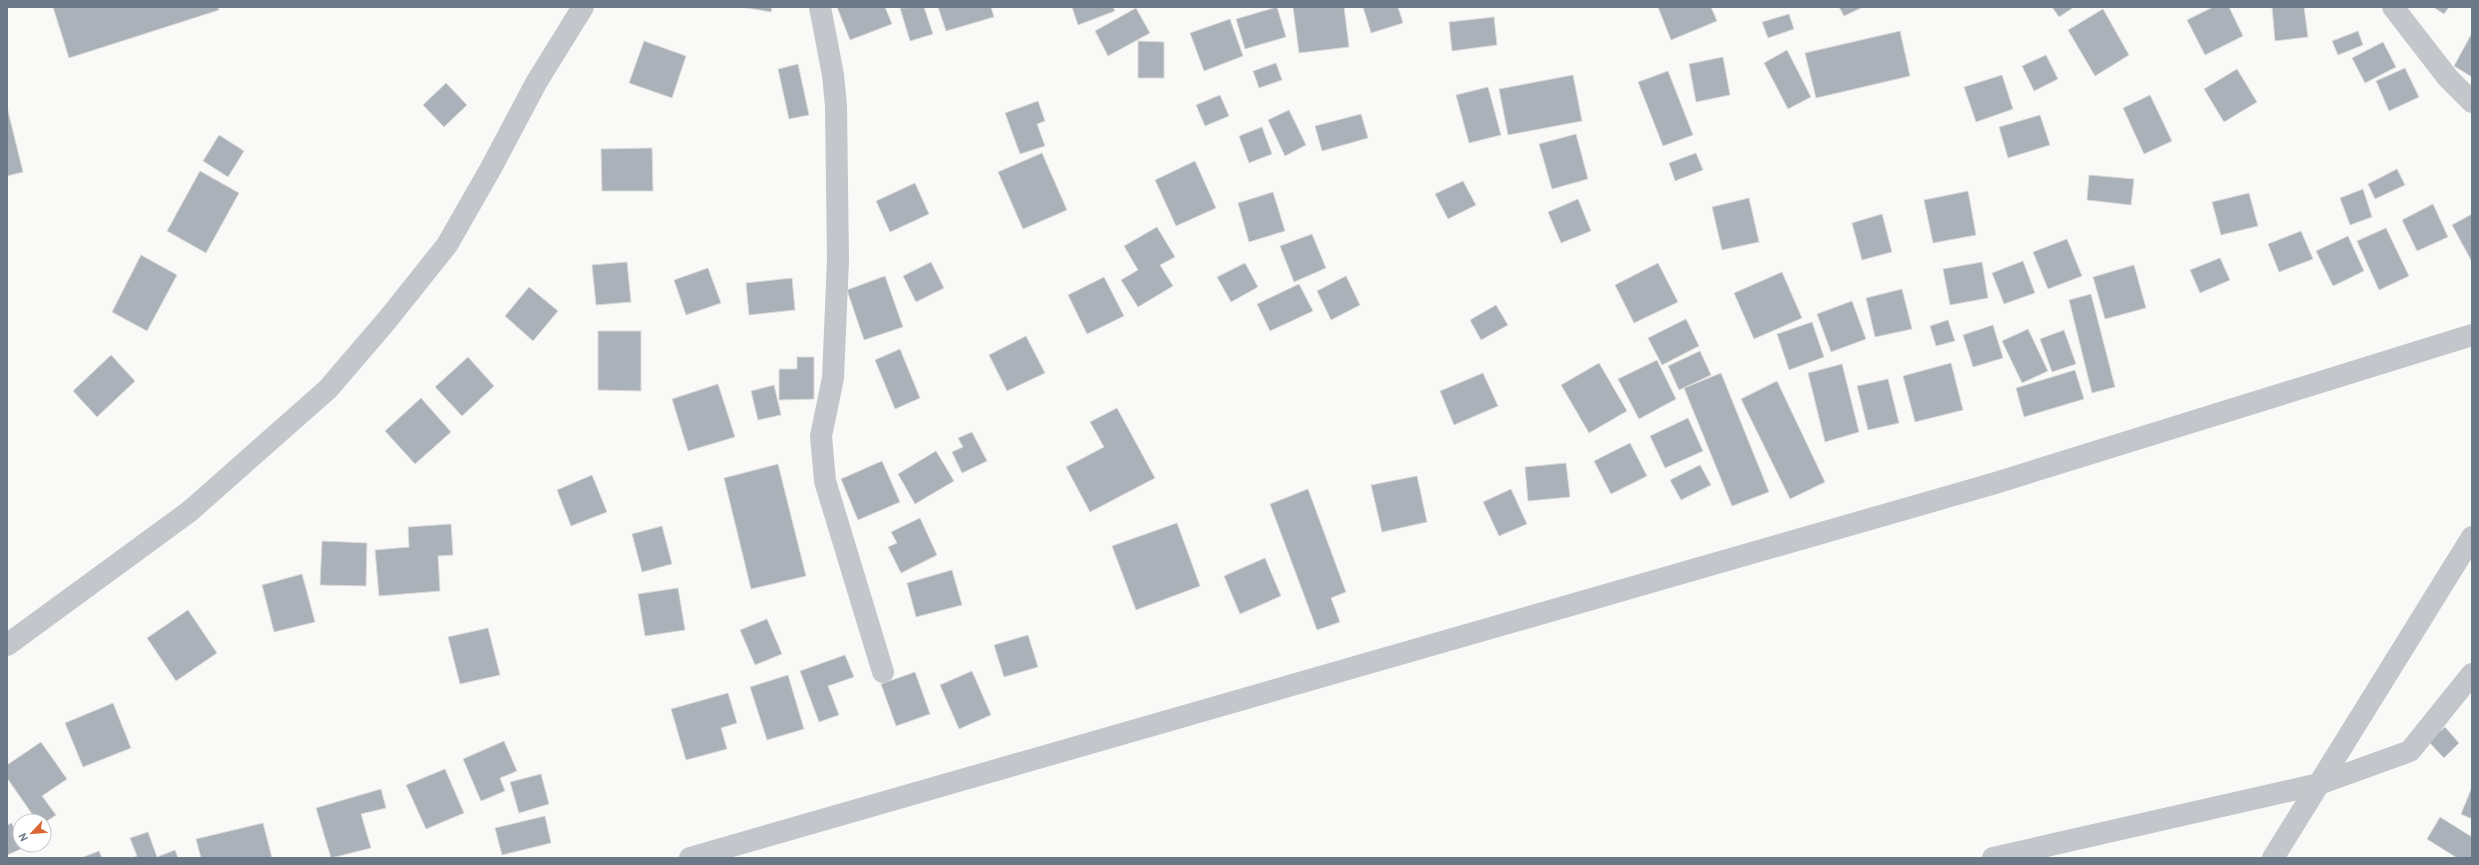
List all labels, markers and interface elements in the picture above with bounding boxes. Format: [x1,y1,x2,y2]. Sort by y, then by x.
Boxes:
north arrow [12,813,52,853]
text: N [15,831,31,844]

